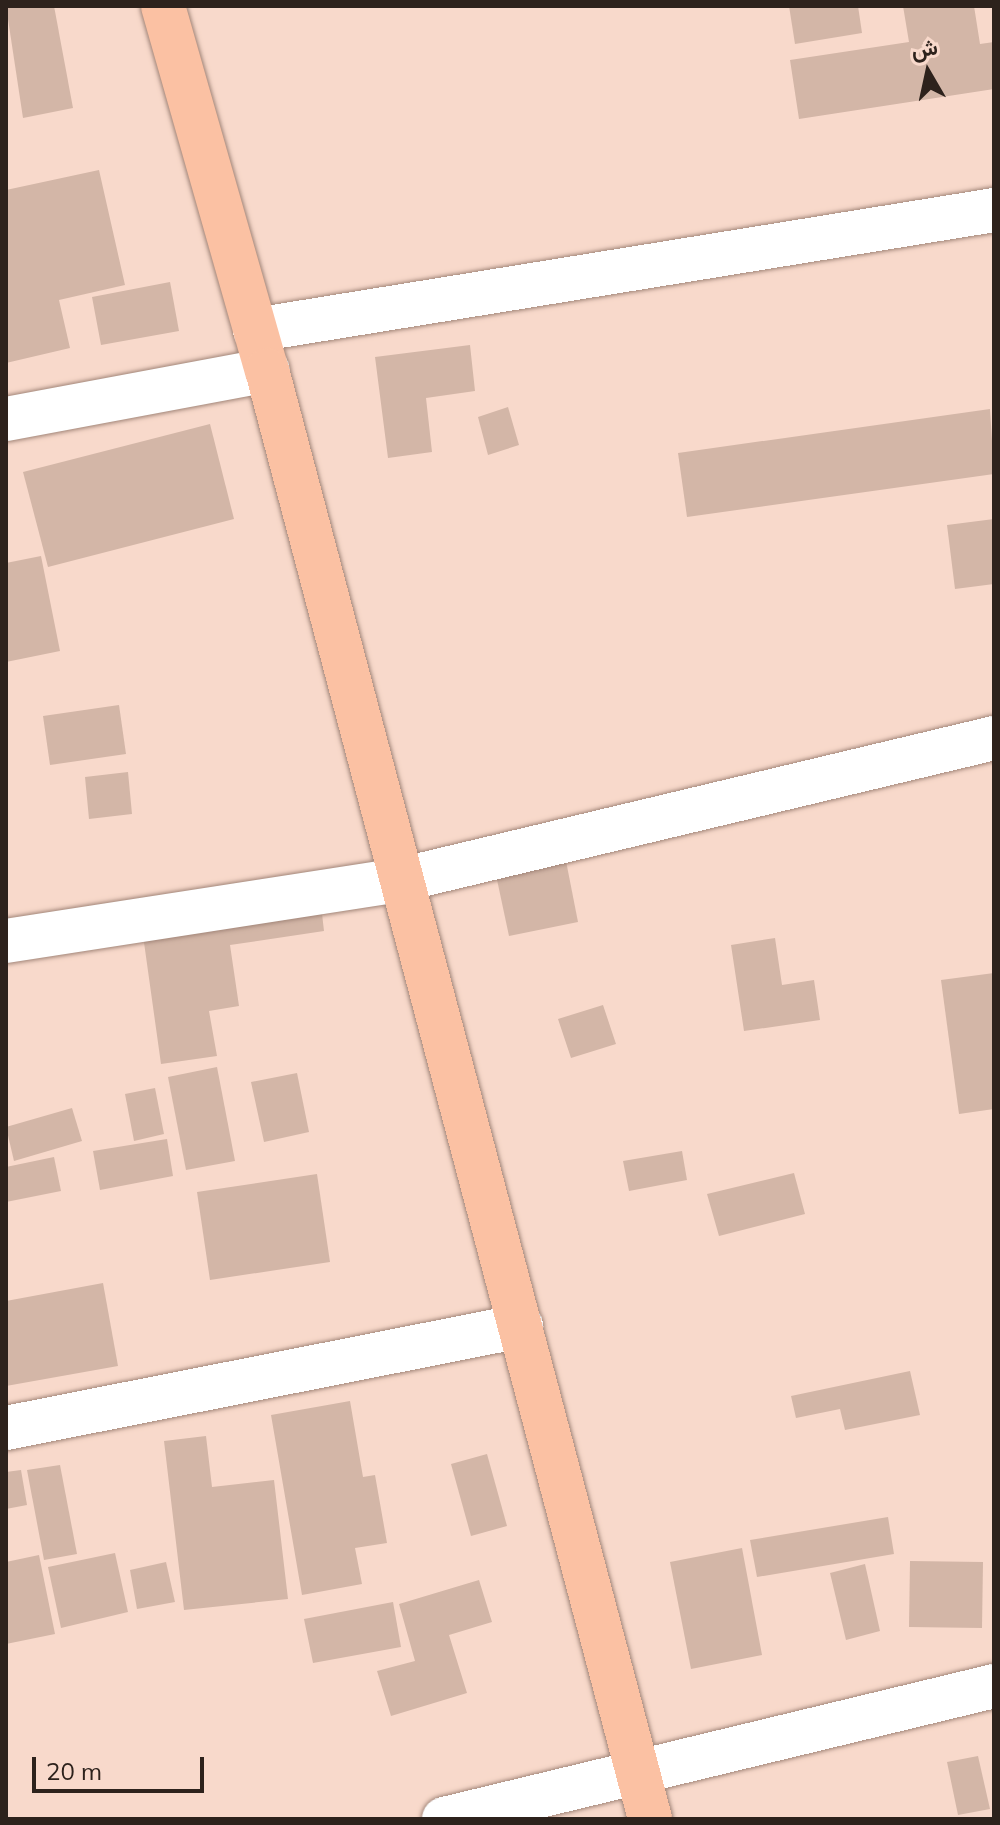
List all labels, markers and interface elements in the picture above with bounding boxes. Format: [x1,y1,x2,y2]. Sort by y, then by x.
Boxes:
north arrow [888,32,968,112]
text: ش [909,32,939,64]
scale bar [36,1741,208,1791]
text: 20 m [46,1756,102,1786]

